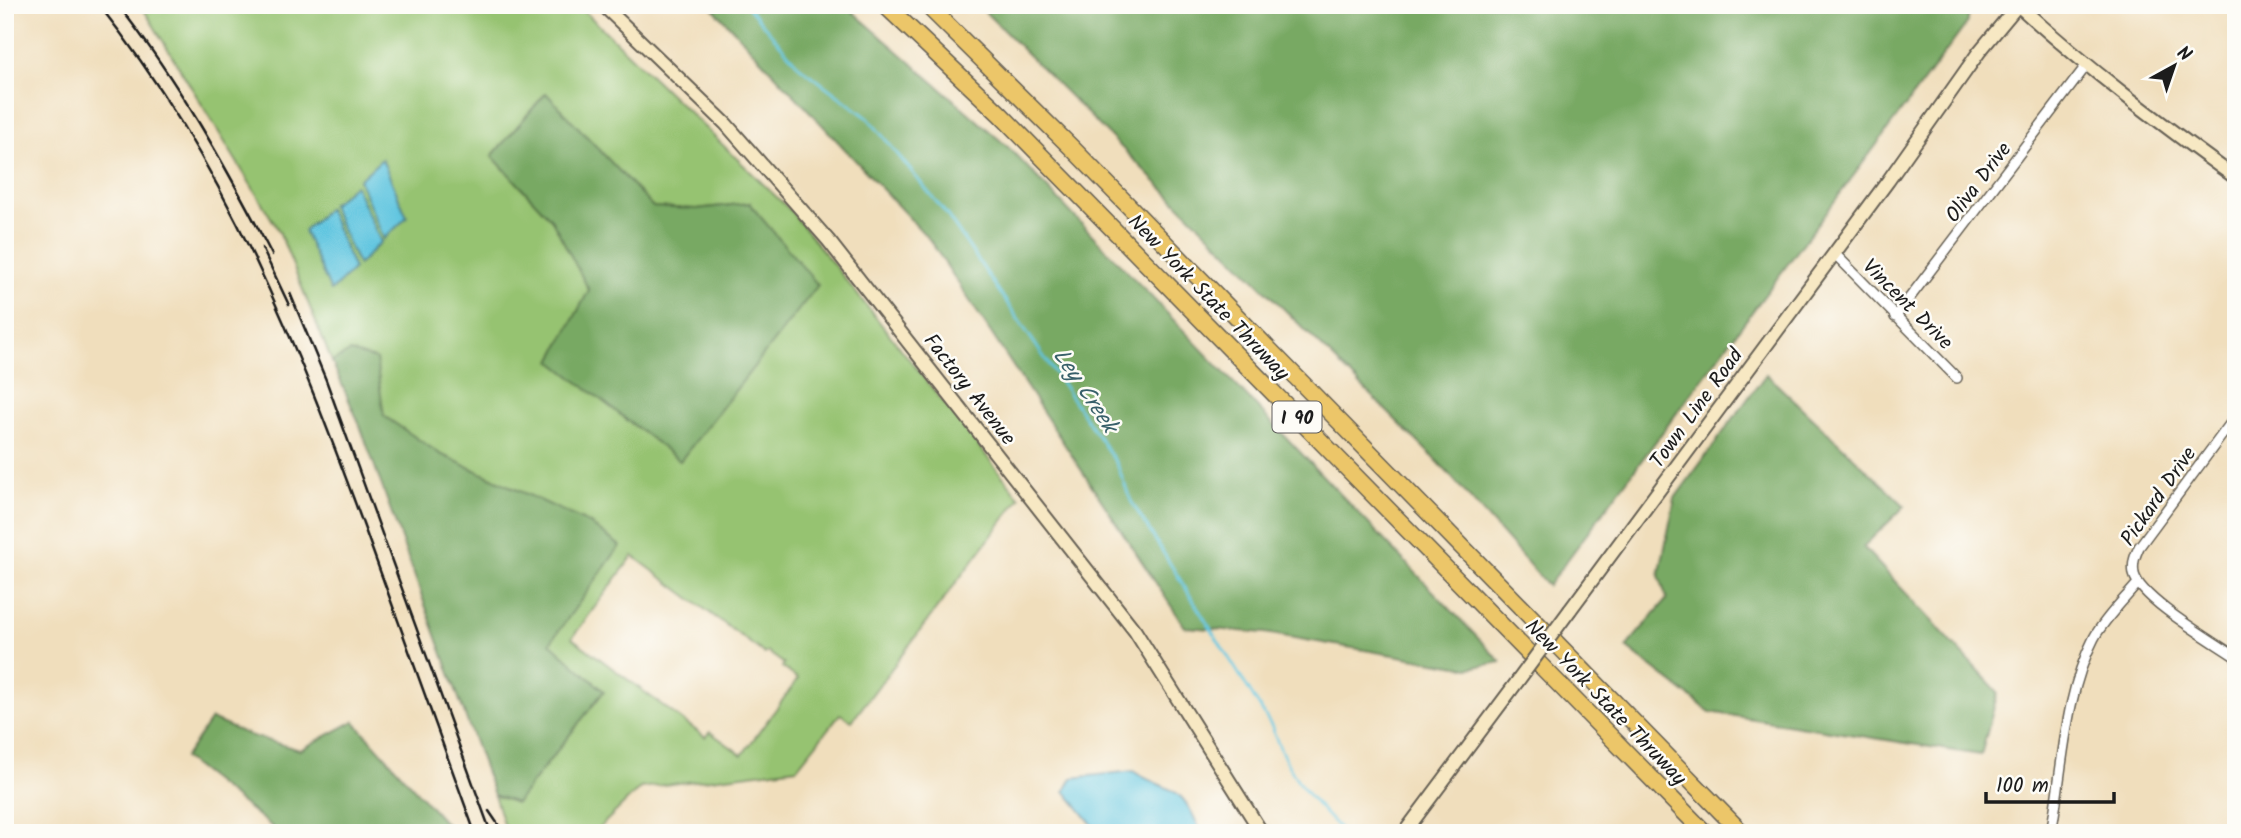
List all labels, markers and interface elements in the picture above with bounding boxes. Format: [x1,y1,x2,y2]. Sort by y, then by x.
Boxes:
north arrow [2140,32,2210,102]
text: N [2169,39,2198,70]
street label: Oliva Drive [1938,135,2021,230]
street label: New York State Thruway [1119,207,1297,389]
street label: Vincent Drive [1854,252,1961,359]
street label: Factory Avenue [914,327,1024,454]
water label: Ley Creek [1043,341,1128,444]
street label: Town Line Road [1642,341,1753,476]
road number: I 90 [1272,402,1322,432]
street label: Pickard Drive [2113,440,2206,553]
street label: New York State Thruway [1516,612,1694,794]
scale bar [1986,761,2113,805]
text: 100 m [1996,770,2049,803]

